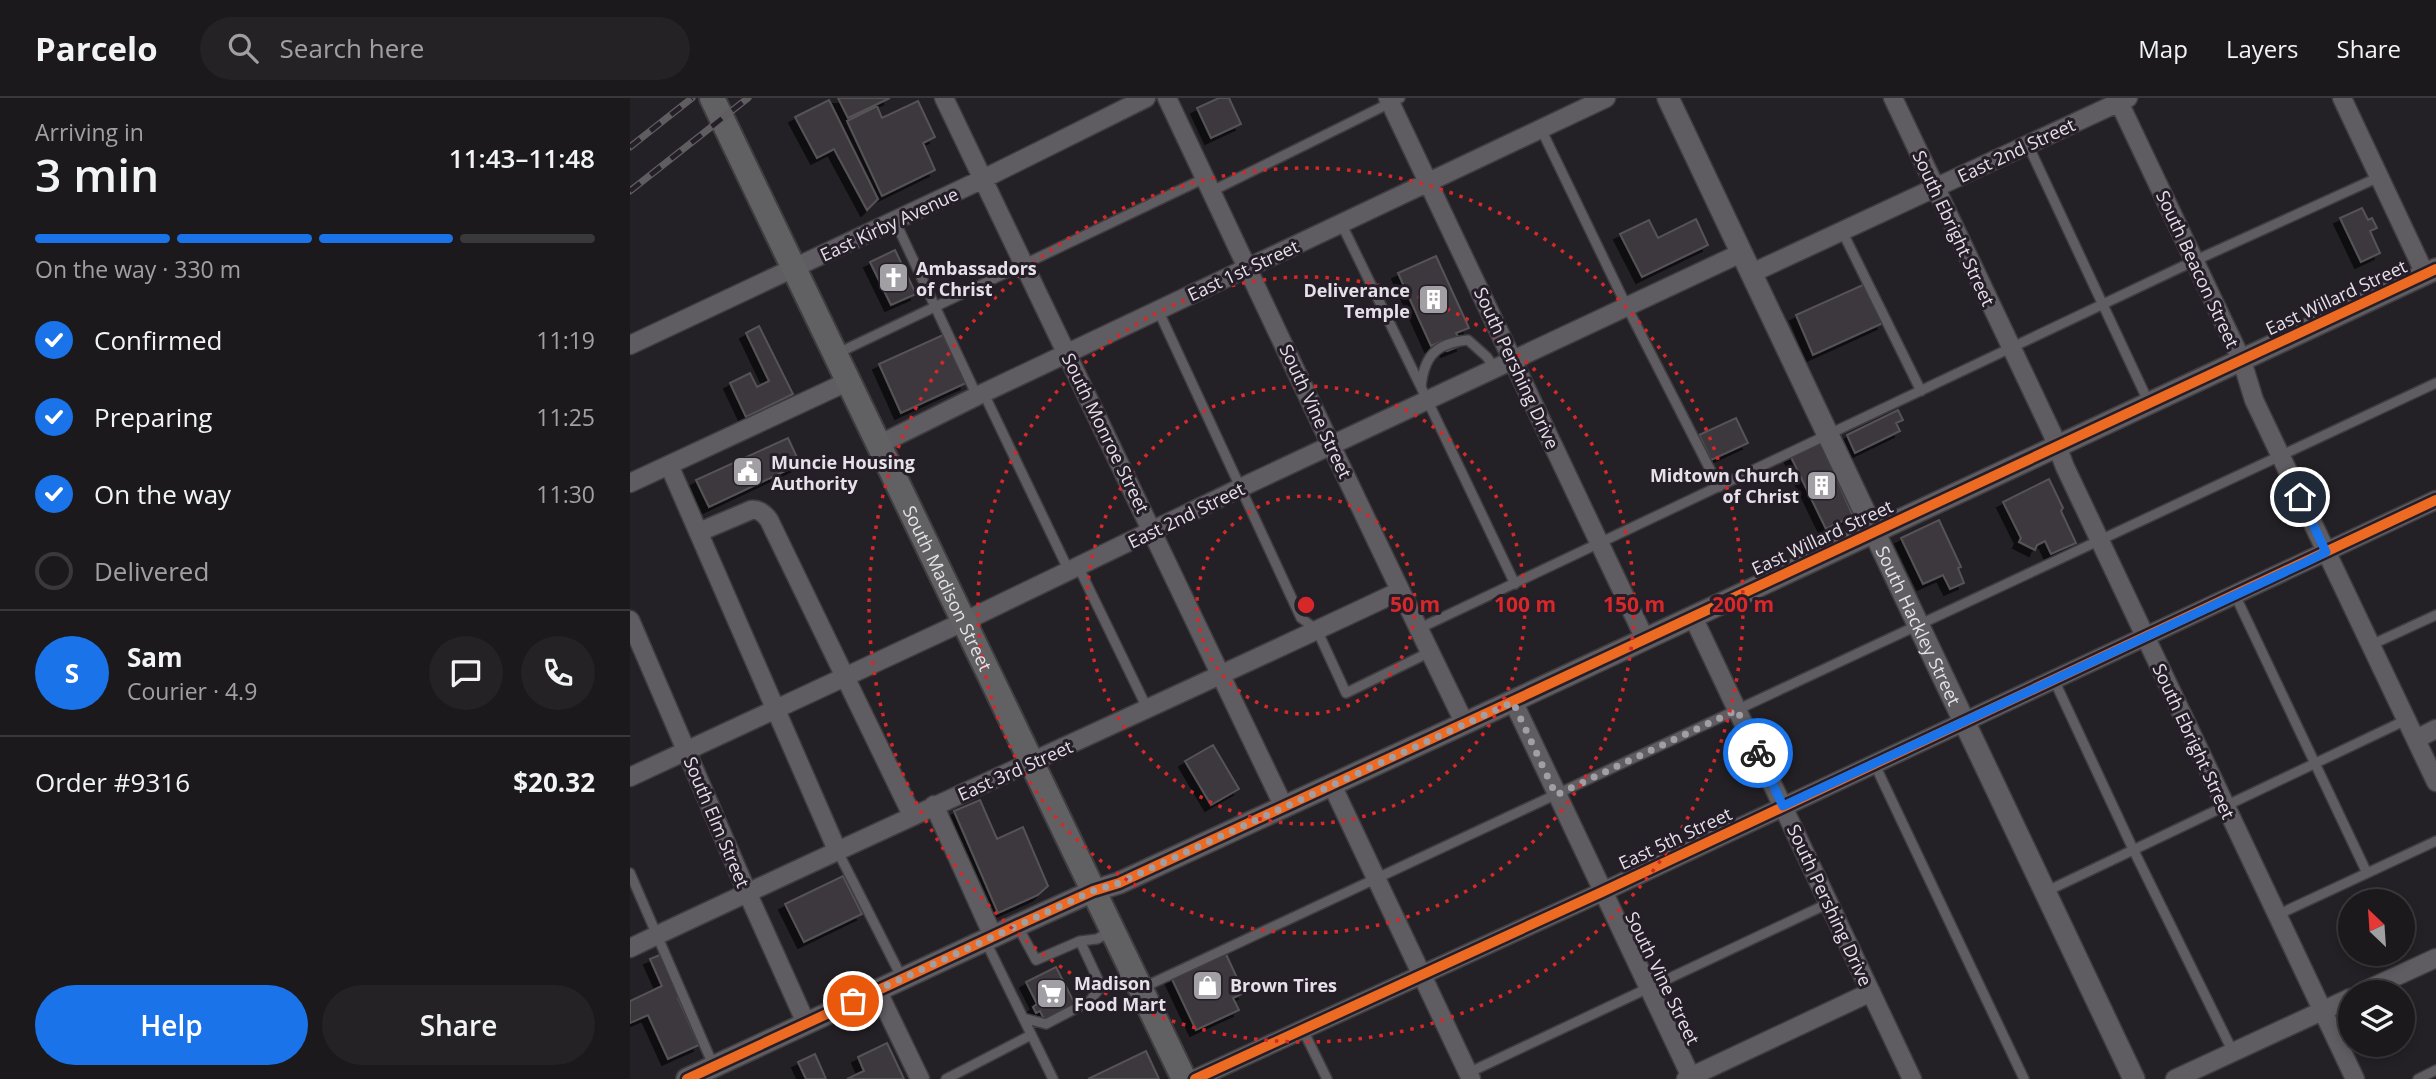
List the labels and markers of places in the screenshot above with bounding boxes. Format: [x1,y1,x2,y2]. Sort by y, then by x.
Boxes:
place label: Ambassadors of Christ [916,256,1037,301]
church icon: Ambassadors of Christ [876,261,910,295]
place label: Deliverance Temple [1303,278,1410,323]
building icon: Deliverance Temple [1416,283,1450,317]
place label: Muncie Housing Authority [771,450,915,495]
public building icon: Muncie Housing Authority [731,455,765,489]
place label: Midtown Church of Christ [1650,463,1799,508]
pin [2270,467,2330,527]
building icon: Midtown Church of Christ [1805,468,1839,502]
centre of rings [1294,593,1318,617]
shop icon: Brown Tires [1190,968,1224,1002]
pin [823,971,883,1031]
place label: Madison Food Mart [1074,971,1166,1016]
place label: Brown Tires [1230,973,1337,997]
supermarket icon: Madison Food Mart [1034,976,1068,1010]

